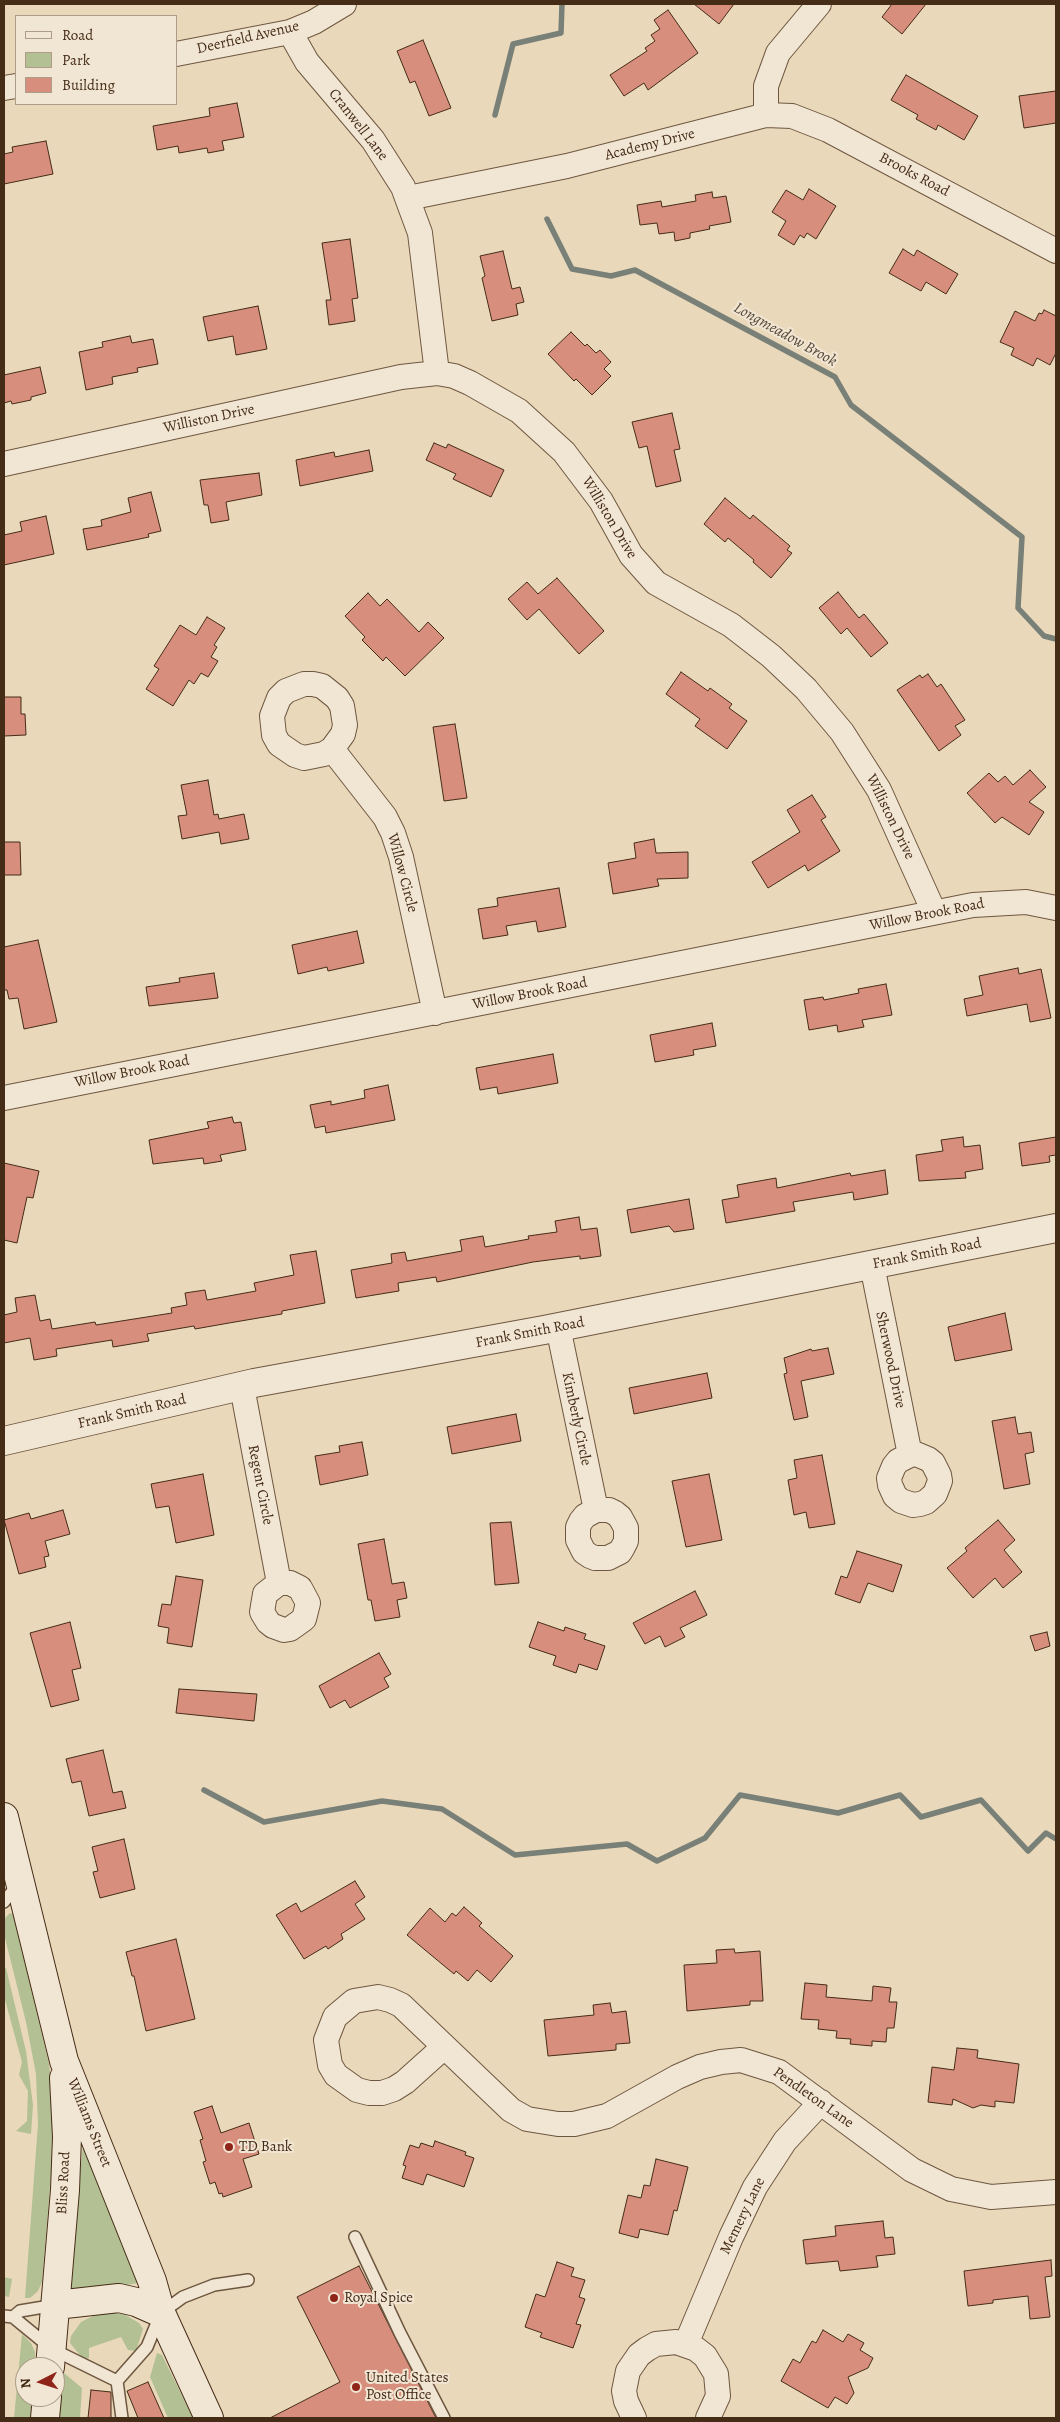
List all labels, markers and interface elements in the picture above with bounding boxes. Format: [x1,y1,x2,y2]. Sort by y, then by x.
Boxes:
legend [15,15,178,105]
street label: Deerfield Avenue [195,17,301,59]
text: Road [62,25,93,45]
text: Park [62,50,90,70]
text: Building [62,75,115,95]
street label: Cranwell Lane [324,85,392,165]
street label: Academy Drive [603,125,697,165]
street label: Brooks Road [876,149,952,201]
water label: Longmeadow Brook [730,299,840,371]
street label: Williston Drive [162,401,256,437]
street label: Williston Drive [577,474,641,562]
street label: Williston Drive [862,771,918,863]
street label: Willow Circle [383,831,421,915]
street label: Willow Brook Road [868,895,986,935]
street label: Willow Brook Road [471,974,589,1014]
street label: Willow Brook Road [73,1052,191,1092]
street label: Frank Smith Road [871,1235,983,1273]
street label: Sherwood Drive [871,1310,909,1410]
street label: Frank Smith Road [474,1314,586,1352]
street label: Kimberly Circle [557,1371,595,1467]
street label: Frank Smith Road [76,1391,188,1433]
street label: Regent Circle [243,1443,277,1527]
street label: Pendleton Lane [769,2064,857,2132]
street label: Williams Street [63,2076,115,2170]
place label: TD Bank [239,2138,292,2156]
marker: TD Bank [223,2141,235,2153]
street label: Bliss Road [53,2151,75,2215]
street label: Memery Lane [717,2175,769,2257]
place label: Royal Spice [344,2289,413,2307]
marker: Royal Spice [328,2292,340,2304]
north arrow [15,2357,65,2407]
place label: United States Post Office [366,2369,449,2404]
text: N [16,2377,35,2389]
marker: United States Post Office [350,2381,362,2393]

